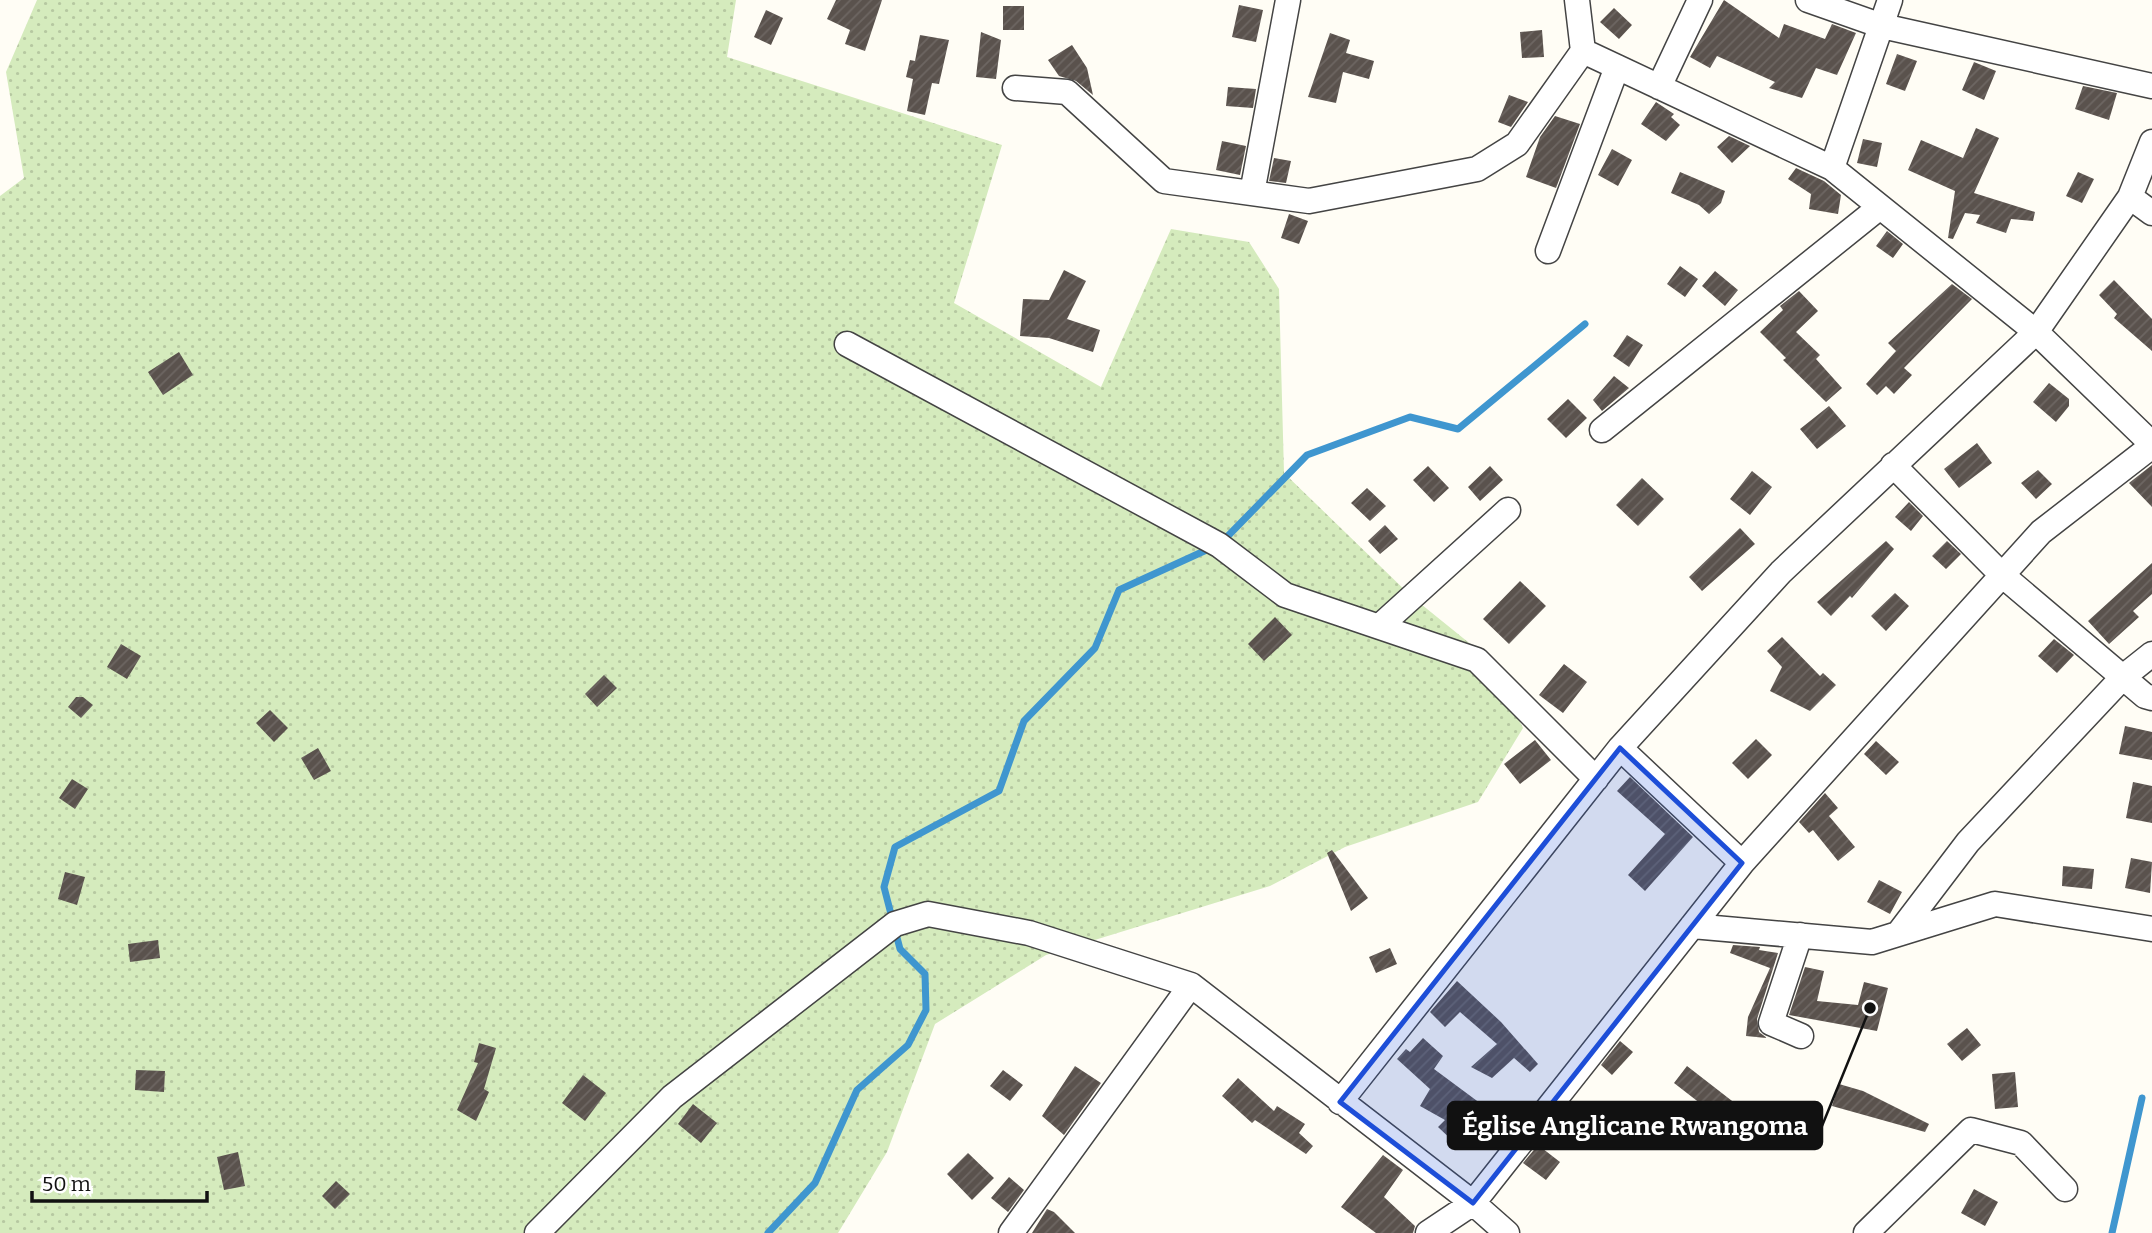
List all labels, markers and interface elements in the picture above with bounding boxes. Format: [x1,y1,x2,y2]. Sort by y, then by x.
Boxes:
callout: Église Anglicane Rwangoma [1448,1102,1822,1149]
text: Église Anglicane Rwangoma [1462,1110,1808,1142]
scale bar [32,1160,206,1204]
text: 50 m [42,1171,91,1197]

